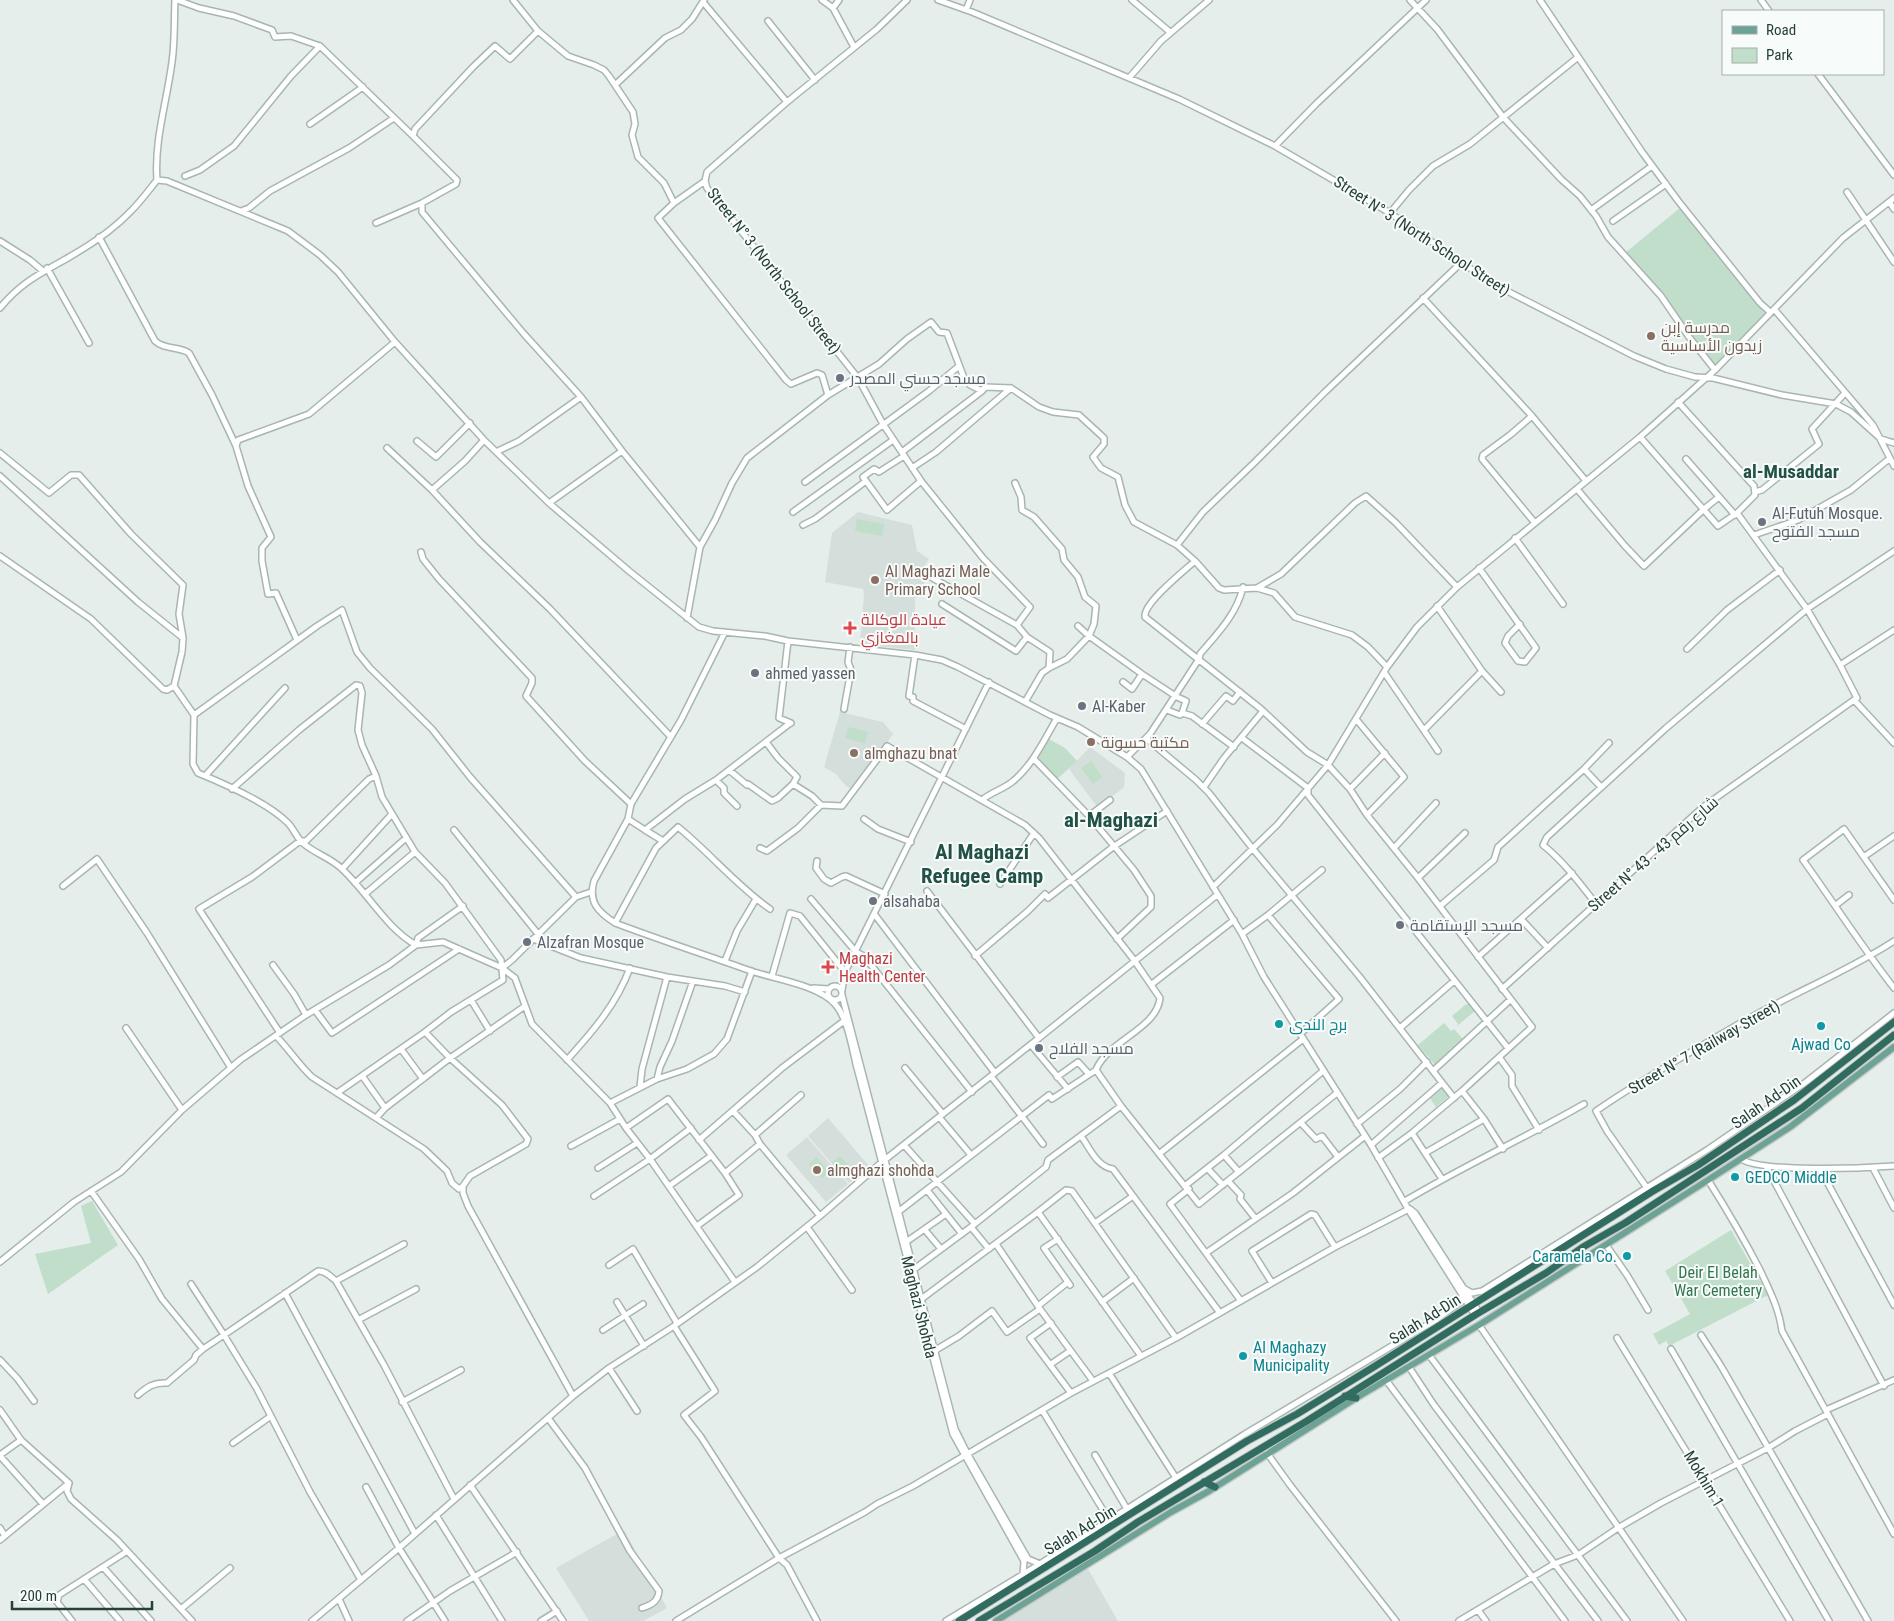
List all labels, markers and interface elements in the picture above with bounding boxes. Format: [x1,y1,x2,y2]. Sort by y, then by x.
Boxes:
legend [1722,10,1884,75]
text: Road [1766,21,1796,39]
text: Park [1766,46,1793,64]
street label: Street N° 3 (North School Street) [1330,172,1514,300]
street label: Street N° 3 (North School Street) [703,184,845,358]
place label: مدرسة إبن زيدون الأساسية [1661,318,1762,356]
marker: مدرسة إبن زيدون الأساسية [1645,330,1657,342]
place label: مسجد حسني المصدر [849,369,986,392]
marker: مسجد حسني المصدر [834,372,846,384]
district label: al-Musaddar [1743,460,1839,483]
place label: Al-Futuh Mosque. مسجد الفتوح [1772,504,1883,543]
marker: Al-Futuh Mosque. مسجد الفتوح [1756,516,1768,528]
place label: Al Maghazi Male Primary School [885,562,990,599]
marker: Al Maghazi Male Primary School [869,574,881,586]
place label: عيادة الوكالة بالمغازي [861,610,947,651]
marker: عيادة الوكالة بالمغازي [843,621,857,635]
place label: ahmed yassen [765,664,856,683]
marker: ahmed yassen [749,667,761,679]
place label: Al-Kaber [1092,697,1146,716]
marker: Al-Kaber [1076,700,1088,712]
place label: مكتبة حسونة [1101,733,1190,752]
marker: مكتبة حسونة [1085,736,1097,748]
place label: almghazu bnat [864,744,957,763]
marker: almghazu bnat [848,747,860,759]
street label: Street N° 43 . شارع رقم 43 [1584,792,1723,917]
district label: al-Maghazi [1064,808,1158,832]
district label: Al Maghazi Refugee Camp [921,840,1043,888]
place label: alsahaba [883,892,940,911]
marker: alsahaba [867,895,879,907]
place label: مسجد الإستقامة [1410,916,1523,935]
marker: مسجد الإستقامة [1394,919,1406,931]
place label: Alzafran Mosque [537,933,644,952]
marker: Alzafran Mosque [521,936,533,948]
place label: Maghazi Health Center [839,949,925,986]
marker: Maghazi Health Center [821,960,835,974]
street label: Street N° 7 (Railway Street) [1625,996,1783,1098]
place label: برج الندى [1289,1015,1347,1036]
marker: برج الندى [1273,1018,1285,1030]
marker: Ajwad Co [1815,1020,1827,1032]
place label: Ajwad Co [1791,1035,1851,1054]
place label: مسجد الفلاح [1049,1039,1134,1060]
marker: مسجد الفلاح [1033,1042,1045,1054]
street label: Salah Ad-Din [1728,1071,1804,1133]
place label: almghazi shohda [827,1161,934,1180]
marker: almghazi shohda [811,1164,823,1176]
place label: GEDCO Middle [1745,1168,1837,1187]
marker: GEDCO Middle [1729,1171,1741,1183]
place label: Caramela Co. [1532,1247,1617,1266]
marker: Caramela Co. [1621,1250,1633,1262]
street label: Maghazi Shohda [897,1254,941,1360]
park label: Deir El Belah War Cemetery [1674,1263,1762,1300]
street label: Salah Ad-Din [1386,1290,1464,1348]
place label: Al Maghazy Municipality [1253,1338,1330,1375]
marker: Al Maghazy Municipality [1237,1350,1249,1362]
street label: Mokhim 1 [1680,1447,1728,1511]
street label: Salah Ad-Din [1041,1501,1119,1559]
scale bar [12,1578,152,1610]
text: 200 m [20,1587,57,1605]

